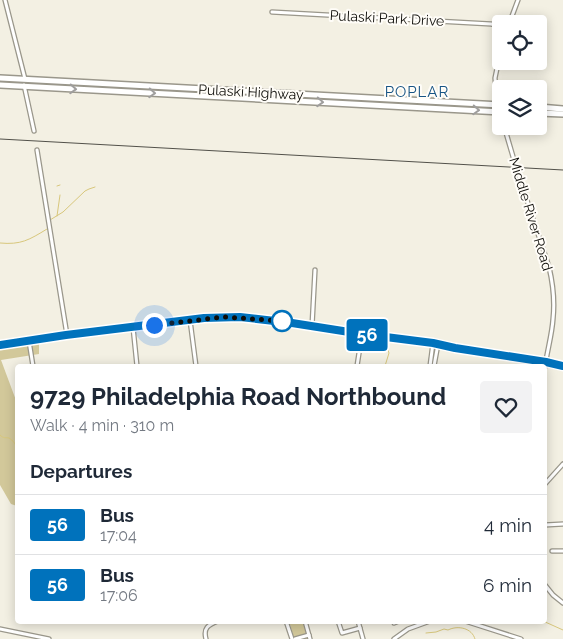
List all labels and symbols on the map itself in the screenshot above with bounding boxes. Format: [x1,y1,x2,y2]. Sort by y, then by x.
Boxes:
street label: Pulaski Park Drive [329,7,445,29]
street label: Pulaski Highway [198,81,305,103]
one-way arrow [69,83,77,94]
district label: POPLAR [385,83,449,101]
one-way arrow [148,88,156,99]
one-way arrow [316,97,324,108]
one-way arrow [472,105,480,116]
street label: Middle River Road [506,155,556,273]
unlabelled marker [271,310,293,332]
your location [142,313,167,338]
line badge: 56 [344,319,390,351]

